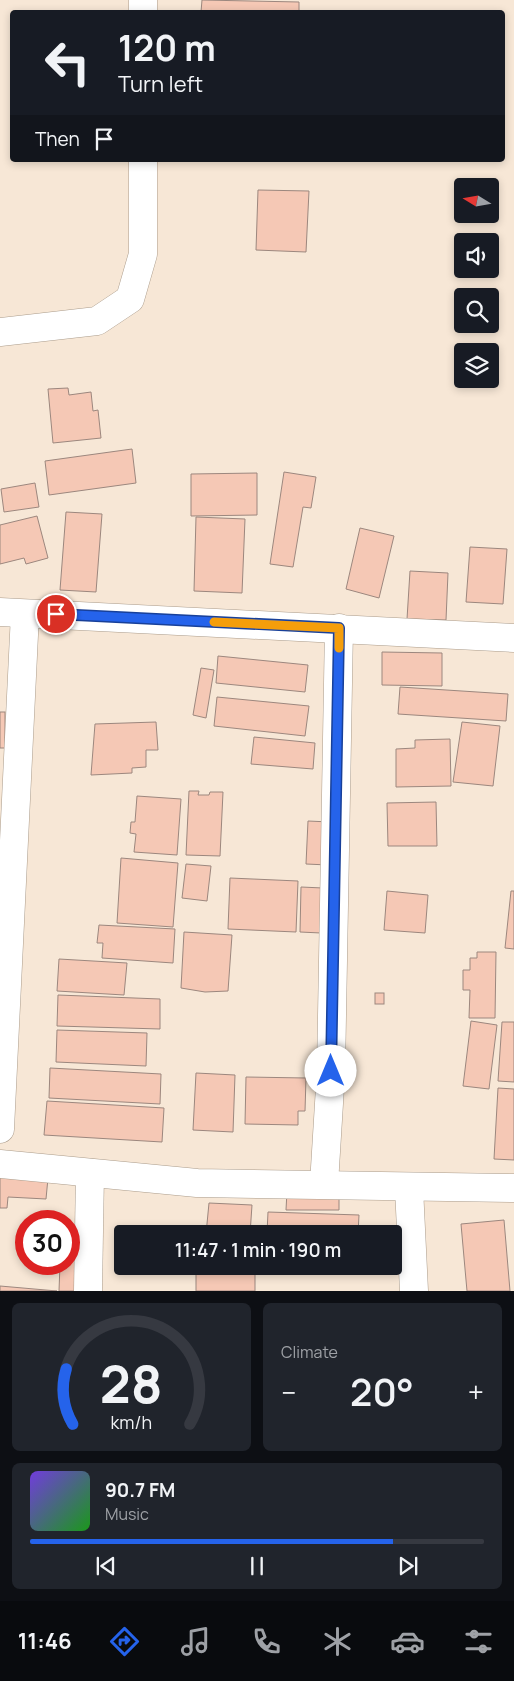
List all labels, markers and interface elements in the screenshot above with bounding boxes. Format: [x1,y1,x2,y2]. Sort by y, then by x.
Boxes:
text: 120 m [118,24,216,72]
icon: left [35,30,100,95]
text: Turn left [118,69,203,99]
icon: arrive [90,125,118,153]
text: Then [35,126,80,152]
north arrow [454,178,499,222]
map controls [454,178,499,388]
button: sound [454,233,499,278]
button: search [454,288,499,333]
button: layers [454,343,499,388]
pin [35,593,77,635]
icon: arrive [42,600,70,628]
position arrow [304,1044,356,1096]
speed limit sign: 30 [15,1210,80,1275]
text: 11:47 · 1 min · 190 m [175,1237,341,1263]
text: Climate [281,1341,338,1363]
text: 28 [100,1348,163,1419]
text: 20° [350,1365,414,1417]
text: − [281,1373,296,1411]
text: + [468,1373,484,1411]
text: km/h [111,1410,152,1434]
text: 90.7 FM [105,1477,175,1503]
text: Music [105,1503,149,1525]
icon: previous [92,1552,120,1580]
icon: pause [243,1552,271,1580]
icon: next [394,1552,422,1580]
icon: directions [107,1624,142,1659]
icon: music [178,1624,213,1659]
icon: phone [249,1624,284,1659]
icon: climate [320,1624,355,1659]
icon: car [390,1624,425,1659]
icon: filters [461,1624,496,1659]
text: 11:46 [18,1626,72,1656]

